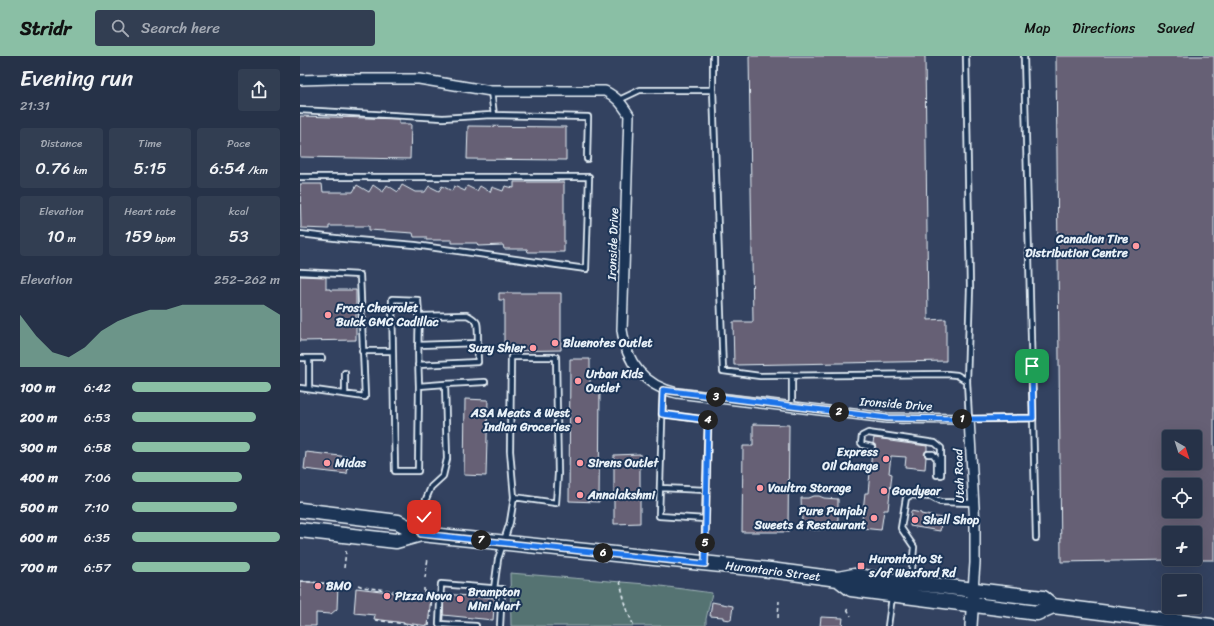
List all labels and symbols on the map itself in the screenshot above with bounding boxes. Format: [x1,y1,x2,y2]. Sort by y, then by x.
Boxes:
street label: Ironside Drive [601,207,625,282]
place label: Canadian Tire Distribution Centre [1025,228,1129,264]
marker: Canadian Tire Distribution Centre [1131,241,1141,251]
place label: Frost Chevrolet Buick GMC Cadillac [335,297,440,333]
marker: Frost Chevrolet Buick GMC Cadillac [323,310,333,320]
place label: Bluenotes Outlet [563,332,653,354]
place label: Suzy Shier [467,337,526,359]
marker: Bluenotes Outlet [550,338,560,348]
marker: Suzy Shier [528,343,538,353]
pin [1015,349,1049,383]
place label: Urban Kids Outlet [585,363,644,399]
marker: Urban Kids Outlet [573,376,583,386]
pin: 3 [706,387,726,407]
street label: Ironside Drive [858,390,933,418]
place label: ASA Meats & West Indian Groceries [470,402,571,438]
pin: 2 [829,402,849,422]
pin: 1 [952,409,972,429]
pin: 4 [698,410,718,430]
marker: ASA Meats & West Indian Groceries [573,415,583,425]
north arrow [1162,430,1202,470]
place label: Express Oil Change [821,441,878,477]
street label: Utah Road [947,448,971,504]
place label: Midas [334,452,366,474]
place label: Sirens Outlet [587,452,659,474]
marker: Express Oil Change [881,454,891,464]
marker: Midas [322,458,332,468]
marker: Sirens Outlet [575,458,585,468]
place label: Vaultra Storage [768,477,851,499]
place label: Goodyear [891,480,942,502]
marker: Vaultra Storage [755,483,765,493]
place label: Annalakshmi [587,484,656,506]
marker: Goodyear [879,486,889,496]
marker: Annalakshmi [575,490,585,500]
pin [407,500,441,534]
place label: Pure Punjabi Sweets & Restaurant [753,500,867,536]
place label: Shell Shop [922,509,980,531]
marker: Pure Punjabi Sweets & Restaurant [869,513,879,523]
marker: Shell Shop [910,515,920,525]
pin: 7 [471,530,491,550]
pin: 5 [695,533,715,553]
pin: 6 [593,543,613,563]
place label: Hurontario St s/of Wexford Rd [868,548,957,584]
street label: Hurontario Street [724,554,822,588]
marker: Hurontario St s/of Wexford Rd [856,561,866,571]
place label: BMO [326,575,352,597]
marker: BMO [313,581,323,591]
place label: Brampton Mini Mart [467,581,521,617]
place label: Pizza Nova [395,585,452,607]
marker: Pizza Nova [382,591,392,601]
marker: Brampton Mini Mart [455,594,465,604]

